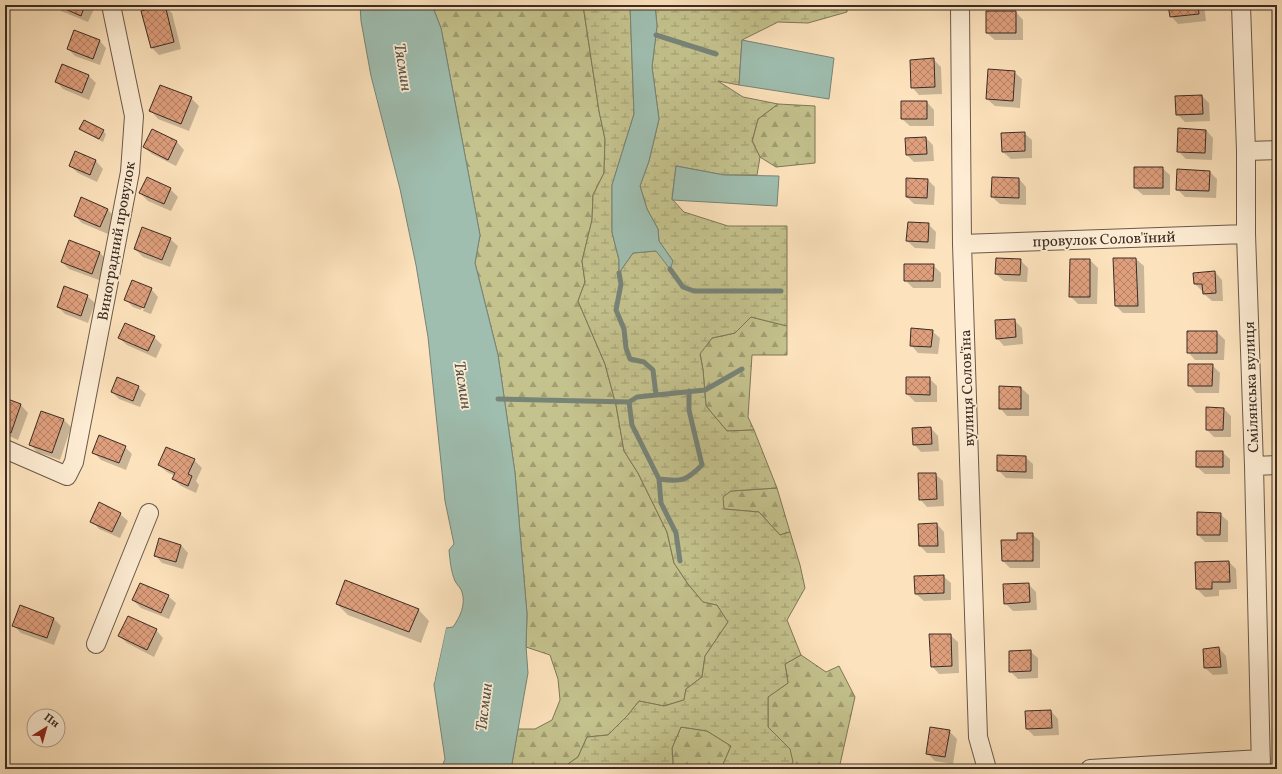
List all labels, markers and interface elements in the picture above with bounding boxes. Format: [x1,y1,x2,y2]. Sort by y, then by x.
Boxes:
water label: Тясмин [387,42,417,93]
street label: Виноградний провулок [93,160,142,322]
street label: провулок Солов'їний [1032,228,1176,253]
street label: Смілянська вулиця [1240,321,1265,453]
street label: вулиця Солов'їна [956,329,981,447]
water label: Тясмин [447,360,477,411]
water label: Тясмин [471,682,499,733]
north arrow [26,708,66,748]
text: Пн [40,711,62,732]

